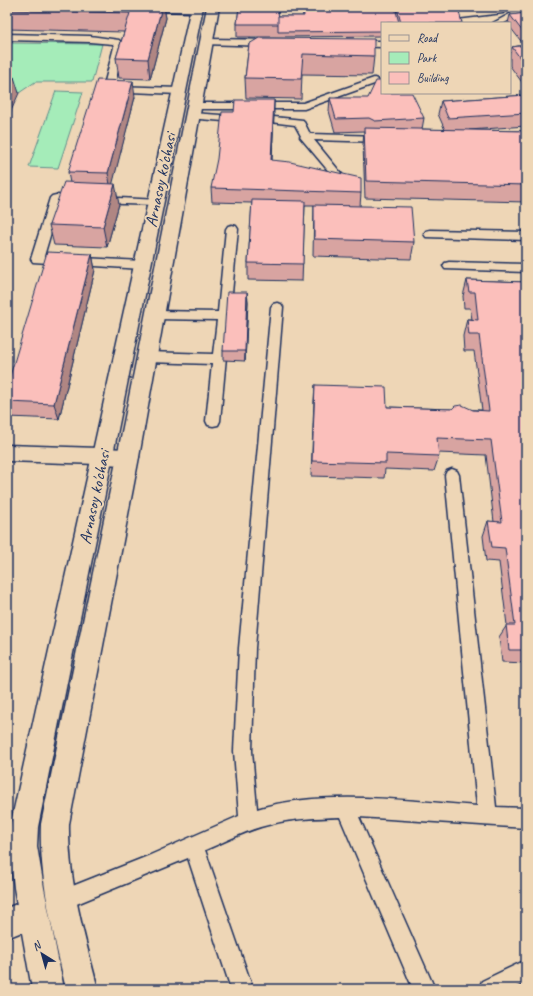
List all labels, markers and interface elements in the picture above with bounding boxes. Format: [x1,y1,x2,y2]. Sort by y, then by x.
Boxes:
legend [381,22,511,94]
text: Road [417,30,439,46]
text: Park [417,50,438,66]
text: Building [417,70,449,86]
street label: Arnasoy ko'chasi [140,129,181,229]
street label: Arnasoy ko'chasi [74,446,115,546]
north arrow [22,934,62,974]
text: N [29,937,45,954]

